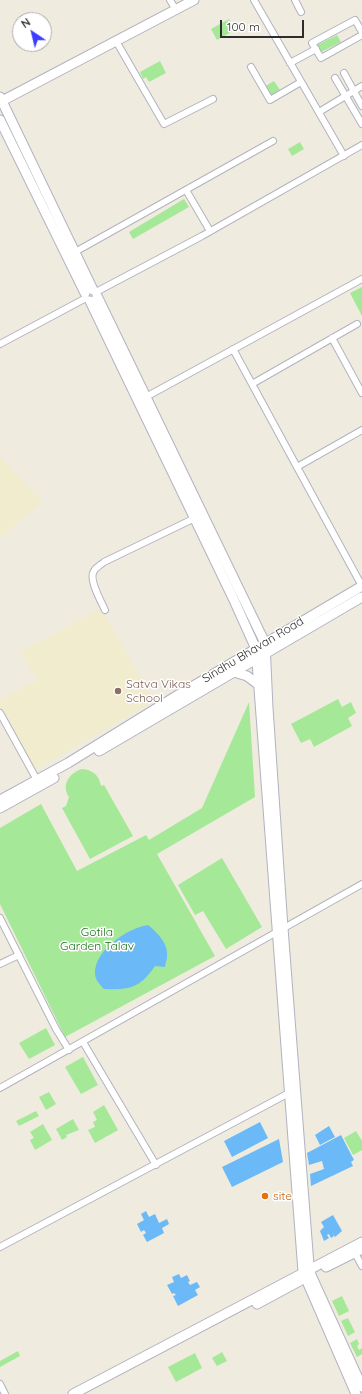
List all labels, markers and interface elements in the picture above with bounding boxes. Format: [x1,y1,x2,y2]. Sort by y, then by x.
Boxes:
north arrow [12,12,52,52]
scale bar [222,12,306,38]
text: N [18,15,33,31]
text: 100 m [227,19,260,34]
street label: Sindhu Bhavan Road [200,614,306,686]
place label: Satva Vikas School [126,677,191,705]
marker: Satva Vikas School [113,686,123,696]
park label: Gotila Garden Talav [60,925,134,953]
place label: site [273,1189,292,1203]
marker: site [260,1191,270,1201]

